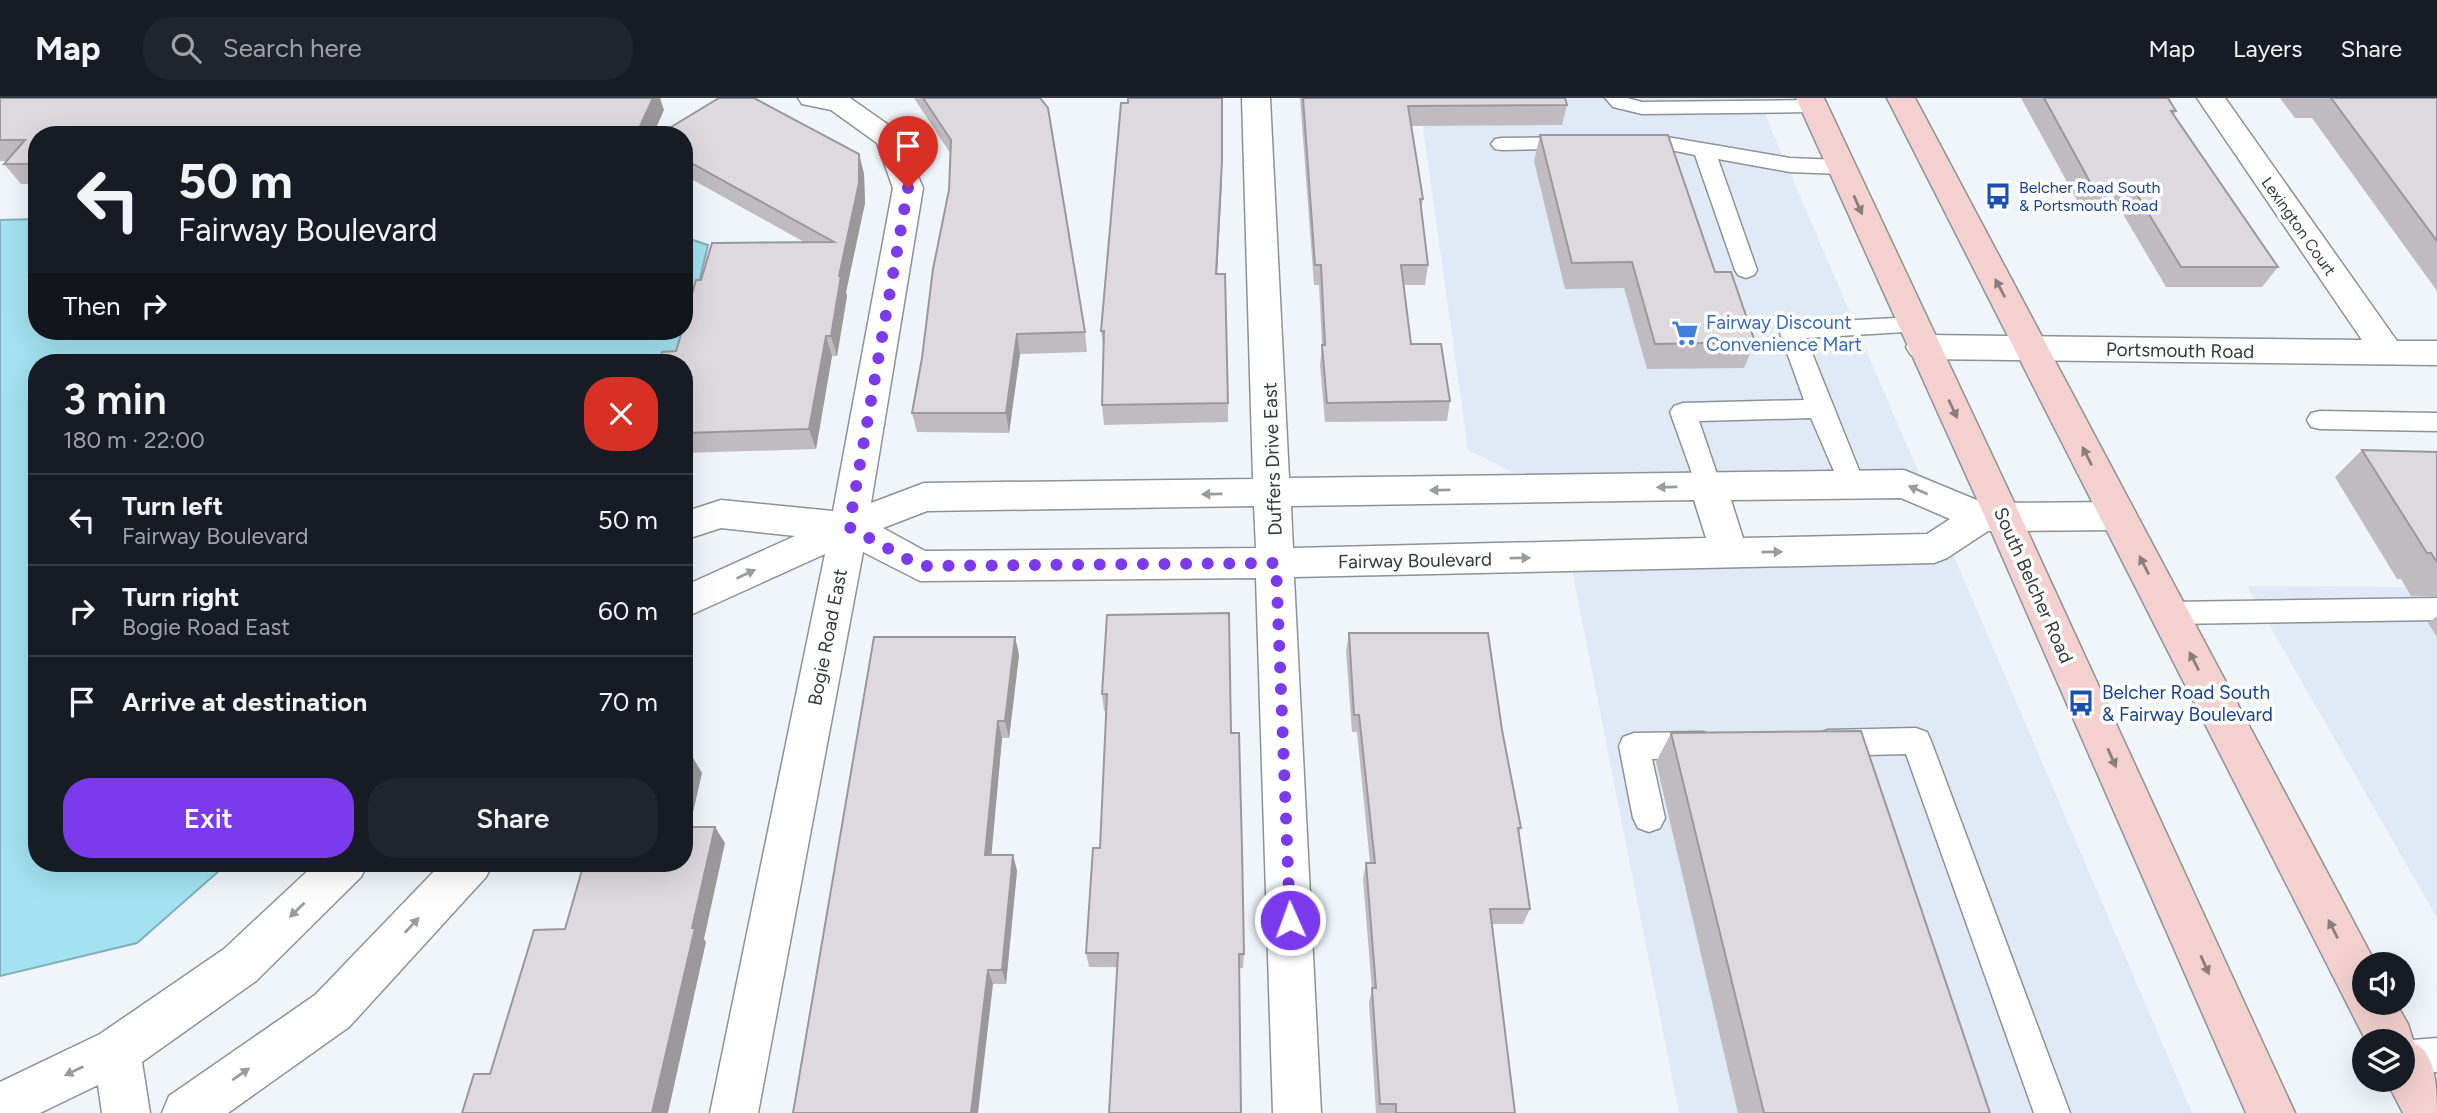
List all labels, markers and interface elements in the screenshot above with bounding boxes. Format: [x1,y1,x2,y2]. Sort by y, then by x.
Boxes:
search box [143,17,633,80]
text: Map [35,29,101,68]
icon: search [167,29,205,67]
text: Search here [223,32,362,64]
text: Map [2148,34,2195,63]
text: Layers [2233,34,2302,63]
text: Share [2340,34,2402,63]
pin [878,116,938,188]
icon: arrive [889,127,927,165]
text: 50 m [178,151,293,210]
icon: left [63,154,154,245]
street label: Lexington Court [2258,173,2340,279]
place label: Belcher Road South & Portsmouth Road [2019,178,2161,215]
bus stop icon: Belcher Road South & Portsmouth Road [1983,181,2013,211]
one-way arrow [1853,194,1864,215]
text: Fairway Boulevard [178,211,438,249]
one-way arrow [1994,278,2006,298]
icon: right [135,287,173,325]
text: Then [63,290,121,322]
place label: Fairway Discount Convenience Mart [1706,311,1862,356]
supermarket icon: Fairway Discount Convenience Mart [1670,318,1700,348]
street label: Portsmouth Road [2106,338,2254,363]
text: 3 min [63,374,167,425]
button: close [584,377,658,451]
street label: Duffers Drive East [1258,382,1287,536]
one-way arrow [1947,399,1958,419]
text: 180 m · 22:00 [63,426,205,454]
one-way arrow [2082,445,2094,465]
one-way arrow [1656,481,1678,493]
one-way arrow [1908,484,1928,496]
one-way arrow [1428,485,1450,496]
one-way arrow [1201,488,1223,499]
text: Turn left [122,490,223,522]
icon: left [63,501,101,539]
text: 50 m [598,504,658,536]
street label: South Belcher Road [1989,504,2078,667]
text: Fairway Boulevard [122,522,309,550]
one-way arrow [1761,546,1783,558]
street label: Fairway Boulevard [1338,548,1492,573]
one-way arrow [1509,552,1531,563]
one-way arrow [2138,555,2150,575]
street label: Bogie Road East [803,567,852,707]
one-way arrow [736,568,756,580]
text: Turn right [122,581,239,613]
icon: right [63,592,101,630]
text: 60 m [598,595,658,627]
text: Bogie Road East [122,613,290,641]
one-way arrow [2189,651,2201,671]
place label: Belcher Road South & Fairway Boulevard [2102,681,2273,726]
icon: arrive [63,683,101,721]
text: Arrive at destination [122,686,367,718]
text: 70 m [599,686,658,718]
bus stop icon: Belcher Road South & Fairway Boulevard [2066,688,2096,718]
one-way arrow [2106,748,2118,768]
button: Exit [63,778,354,858]
button: Share [368,778,658,858]
position arrow [1253,883,1327,957]
one-way arrow [289,902,306,918]
one-way arrow [404,916,420,934]
one-way arrow [2327,919,2338,939]
map controls [2352,952,2415,1092]
button: sound [2352,952,2415,1015]
one-way arrow [2200,955,2211,976]
button: layers [2352,1029,2415,1092]
one-way arrow [64,1065,84,1077]
one-way arrow [232,1067,250,1081]

